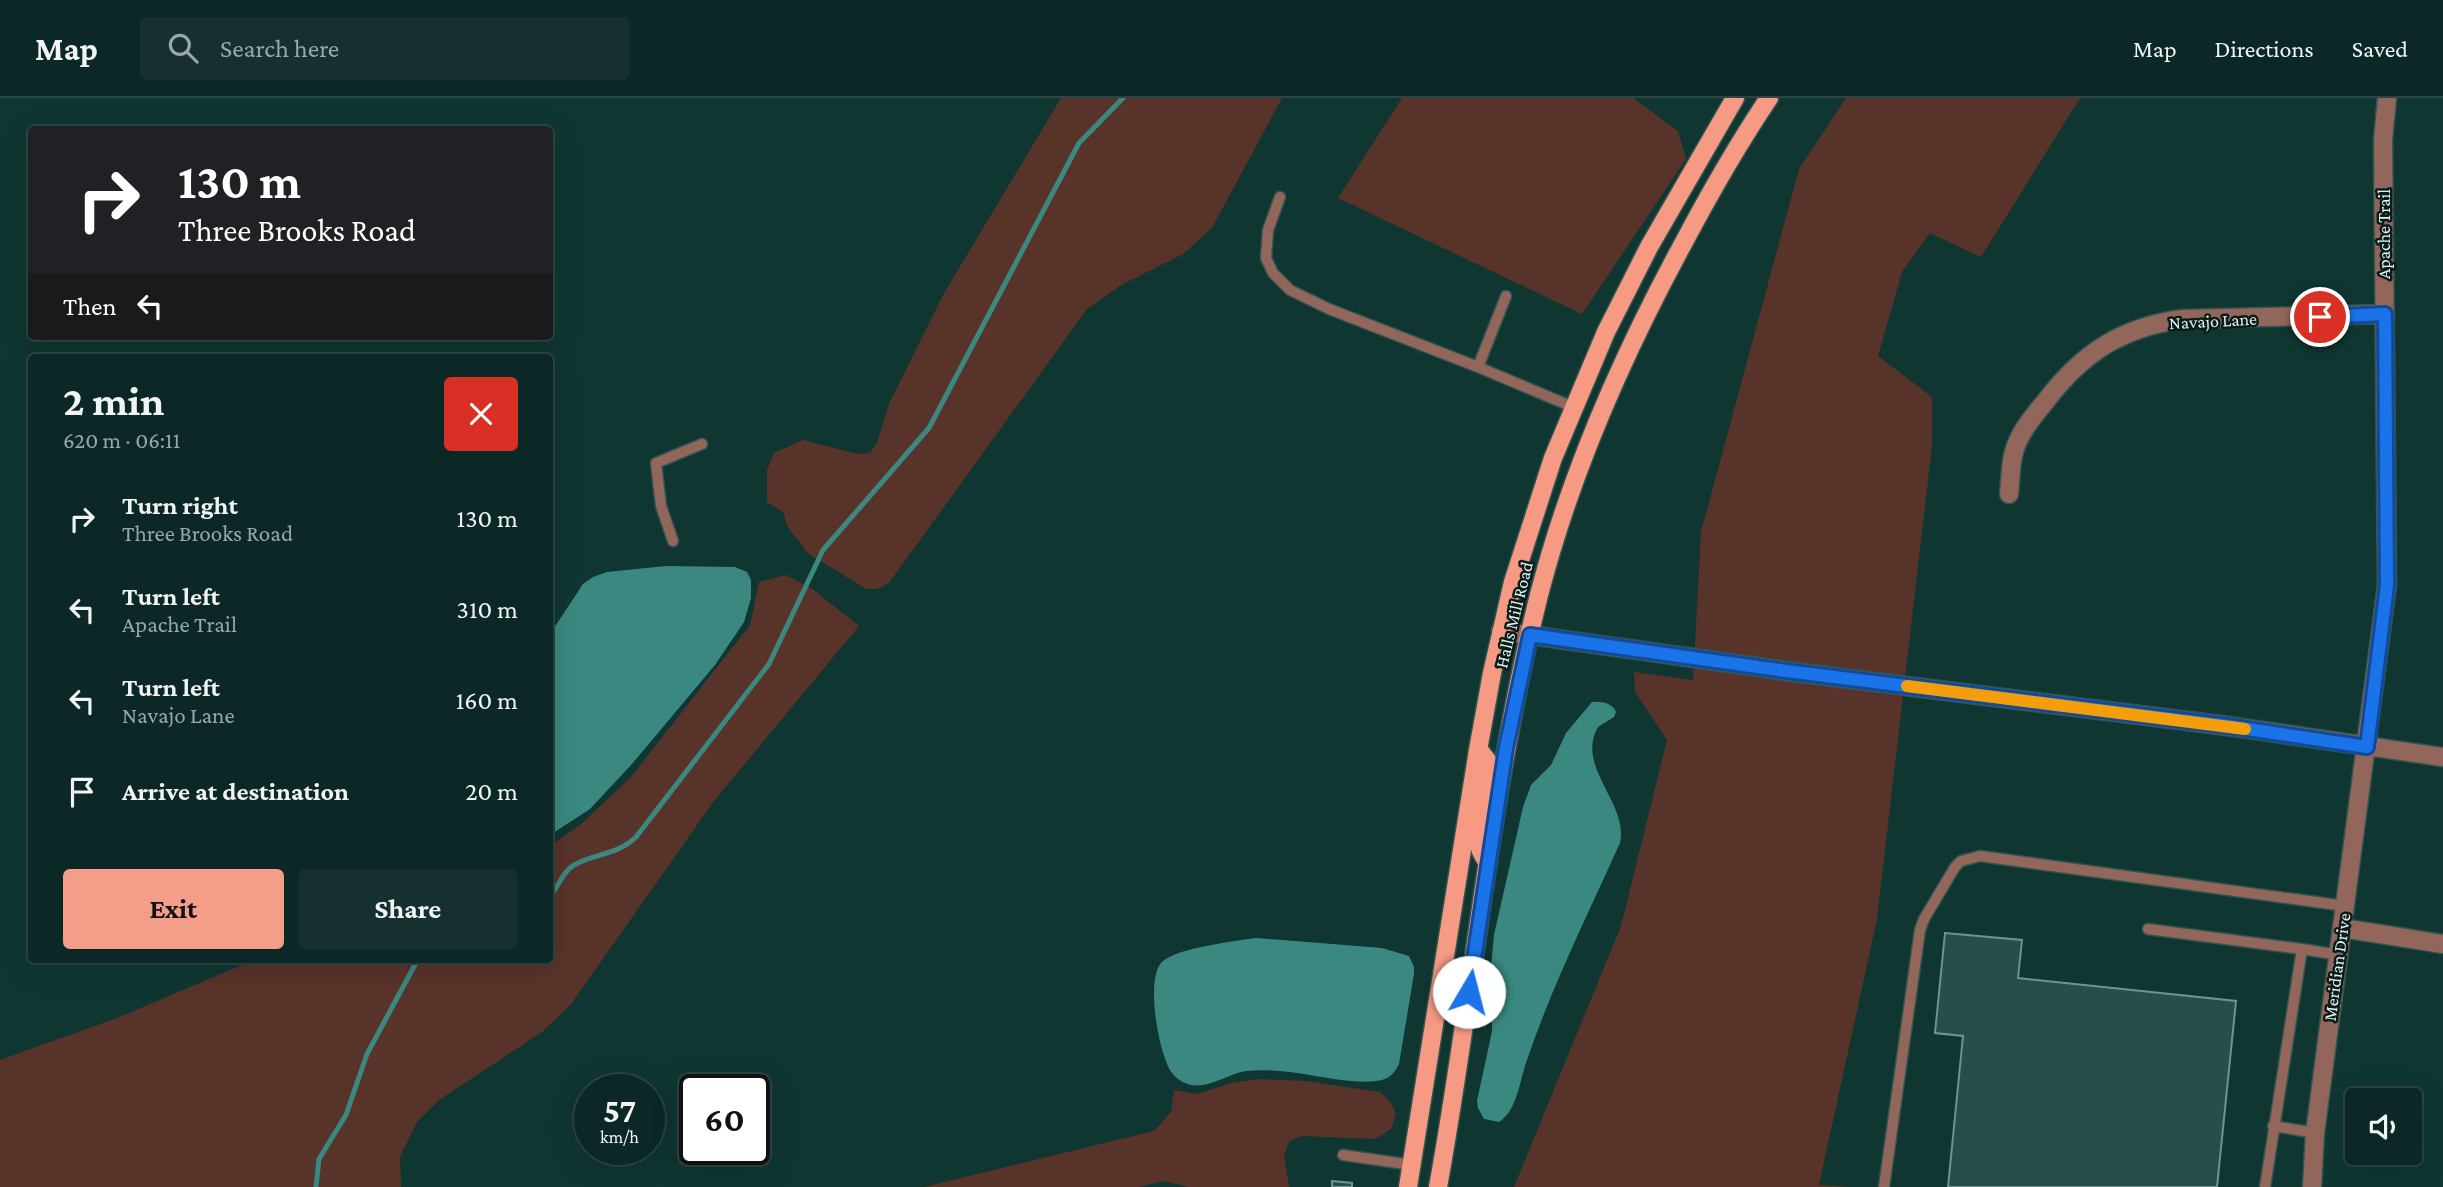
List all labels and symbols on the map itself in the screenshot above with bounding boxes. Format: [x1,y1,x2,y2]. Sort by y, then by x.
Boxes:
street label: Apache Trail [2374,189,2394,279]
pin [2290,287,2350,347]
street label: Navajo Lane [2169,309,2258,334]
street label: Halls Mill Road [1491,559,1537,670]
street label: Meridian Drive [2320,912,2354,1022]
position arrow [1432,955,1506,1029]
speed limit sign: 60 [679,1074,770,1165]

